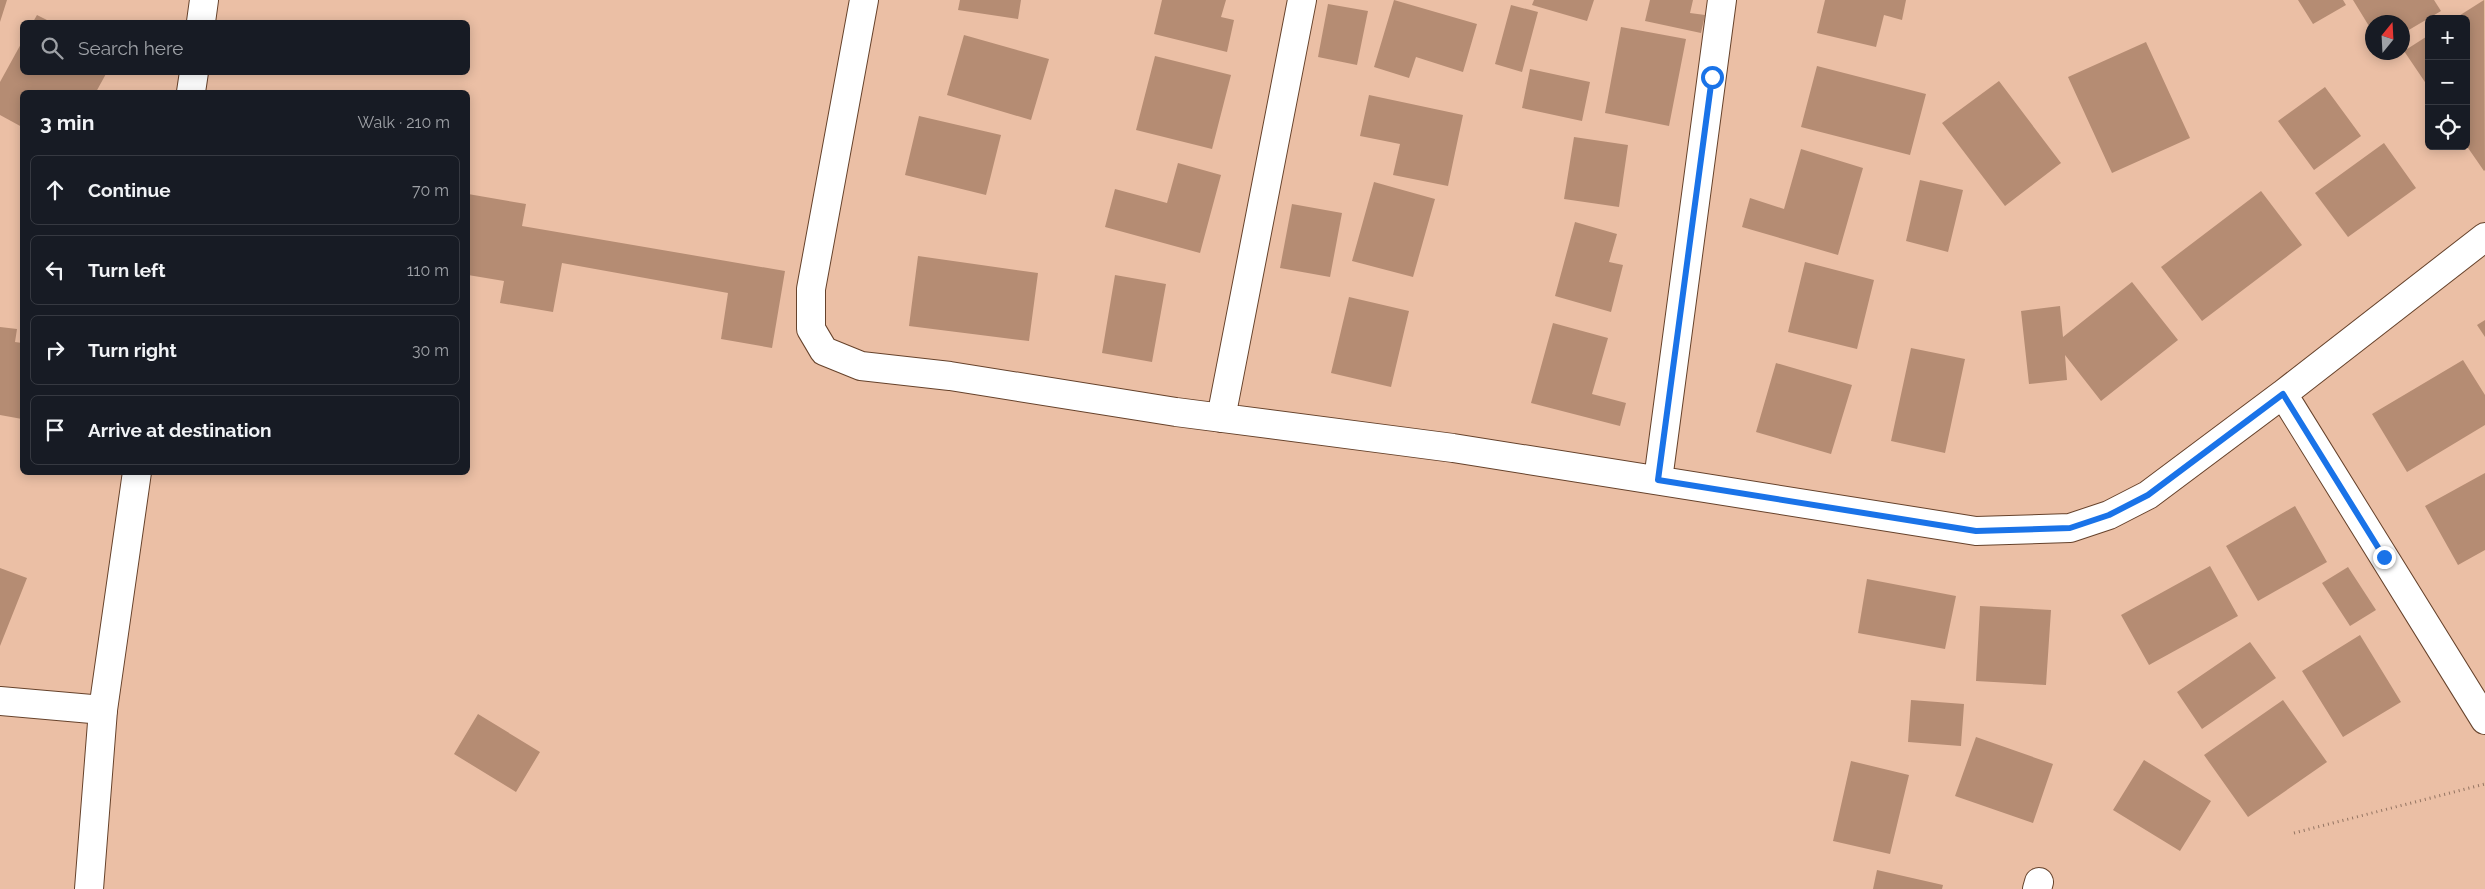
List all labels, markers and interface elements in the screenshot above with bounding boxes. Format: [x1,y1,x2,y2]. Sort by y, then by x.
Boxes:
north arrow [2365,15,2410,60]
map controls [2425,15,2470,150]
button: + [2425,15,2470,60]
search box [20,20,470,75]
icon: search [38,34,66,62]
text: Search here [78,37,184,59]
button: − [2425,60,2470,105]
route start [1701,66,1724,89]
button: locate [2425,105,2470,150]
text: 3 min [40,110,94,135]
text: Walk · 210 m [358,113,450,132]
icon: ahead [41,176,69,204]
text: Continue [88,179,171,201]
text: 70 m [412,181,449,200]
icon: left [41,256,69,284]
text: Turn left [88,259,165,281]
text: 110 m [407,261,449,280]
icon: right [41,336,69,364]
text: Turn right [88,339,177,361]
text: 30 m [412,341,449,360]
icon: arrive [41,416,69,444]
text: Arrive at destination [88,419,272,441]
route end [2373,546,2396,569]

